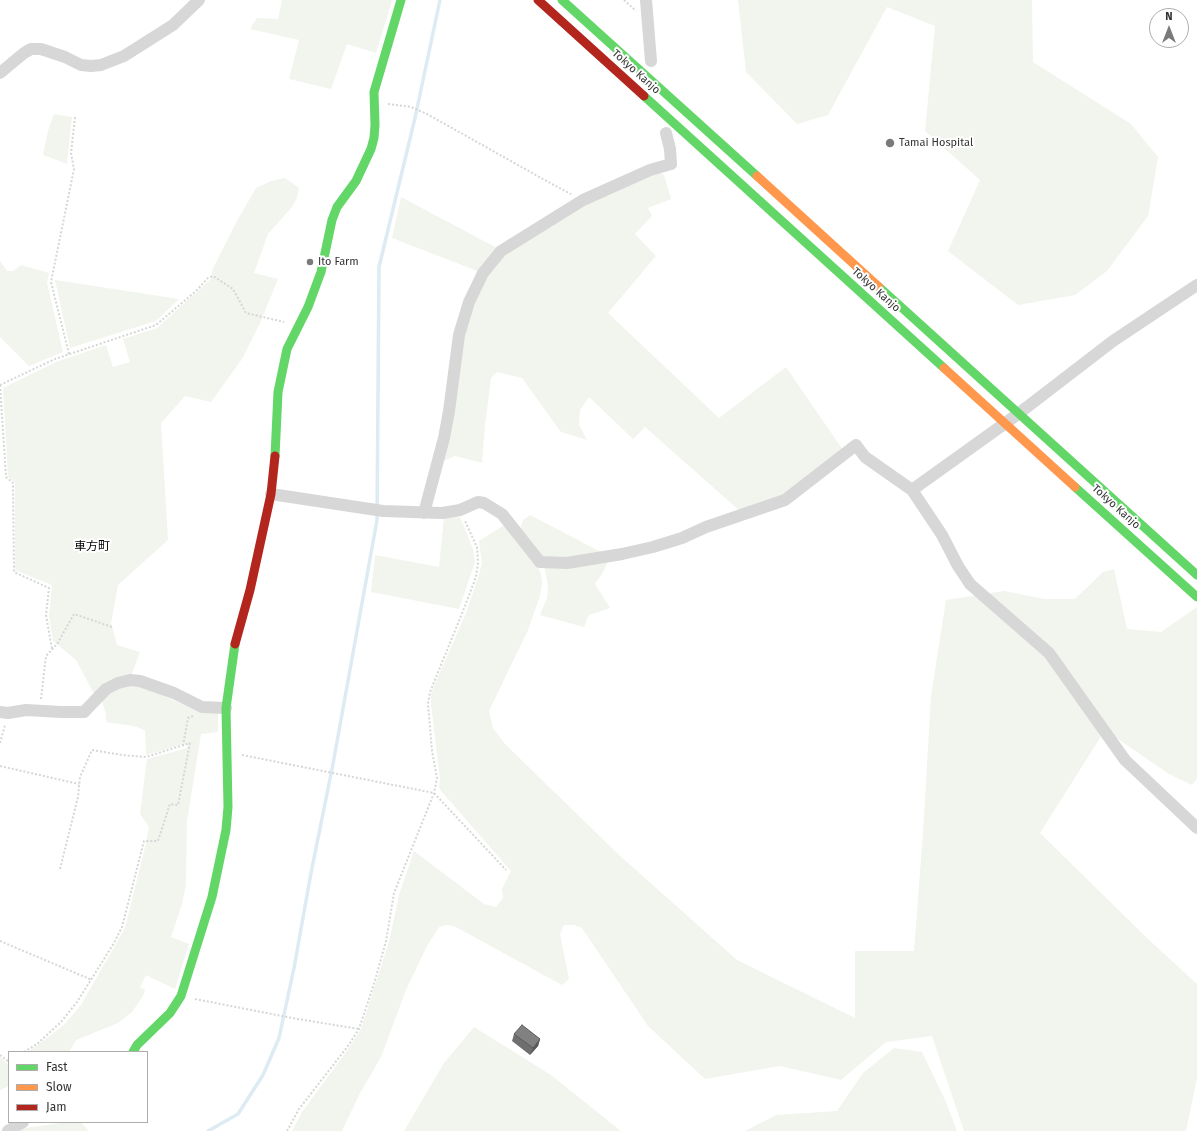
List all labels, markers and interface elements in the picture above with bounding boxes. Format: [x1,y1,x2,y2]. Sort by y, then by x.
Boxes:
north arrow [1149,8,1189,48]
text: N [1165,10,1173,23]
street label: Tokyo Kanjo [609,47,663,97]
place label: Tamai Hospital [899,136,973,150]
marker: Tamai Hospital [884,137,896,149]
place label: Ito Farm [318,255,359,269]
marker: Ito Farm [305,257,315,267]
street label: Tokyo Kanjo [849,265,903,315]
street label: Tokyo Kanjo [1089,482,1143,532]
district label: 車方町 [74,540,110,554]
legend [8,1051,148,1123]
text: Fast [46,1060,68,1074]
text: Slow [46,1080,72,1094]
text: Jam [46,1100,66,1114]

